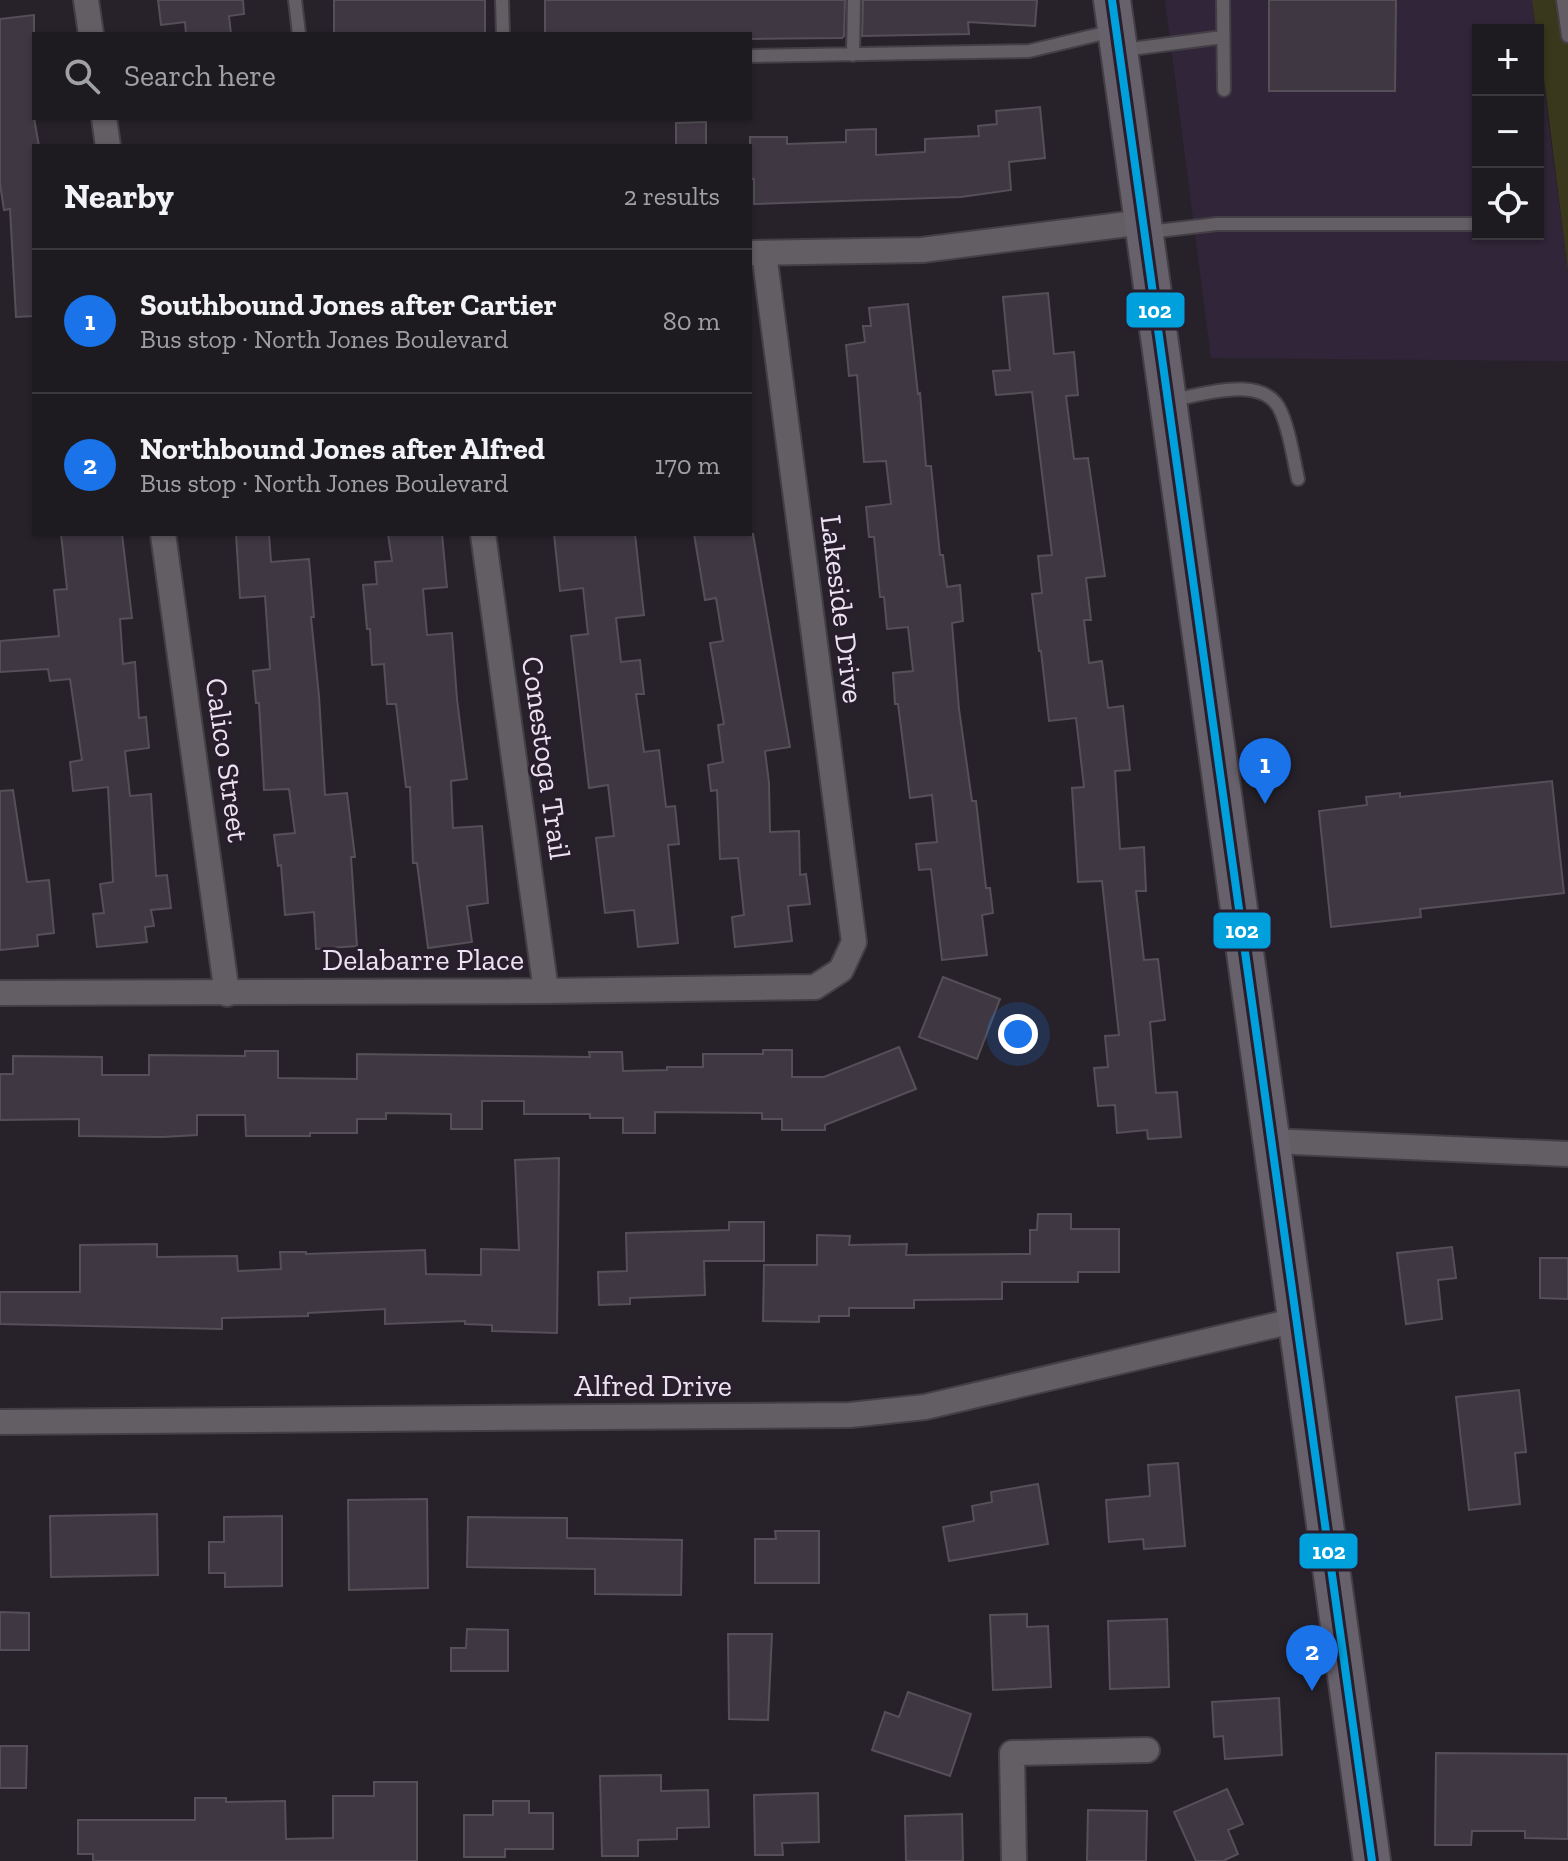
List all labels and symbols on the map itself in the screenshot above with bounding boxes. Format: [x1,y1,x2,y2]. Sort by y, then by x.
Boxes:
line badge: 102 [1125,291,1186,329]
text: 102 [1138,297,1172,324]
street label: Lakeside Drive [813,513,871,705]
street label: Conestoga Trail [514,654,578,862]
street label: Calico Street [198,676,256,844]
pin: 1 [1239,738,1291,804]
line badge: 102 [1212,911,1272,950]
text: 102 [1225,917,1259,944]
street label: Delabarre Place [322,942,524,978]
your location [998,1014,1038,1054]
street label: Alfred Drive [574,1368,732,1404]
line badge: 102 [1298,1532,1359,1570]
text: 102 [1312,1538,1346,1565]
pin: 2 [1286,1625,1338,1691]

